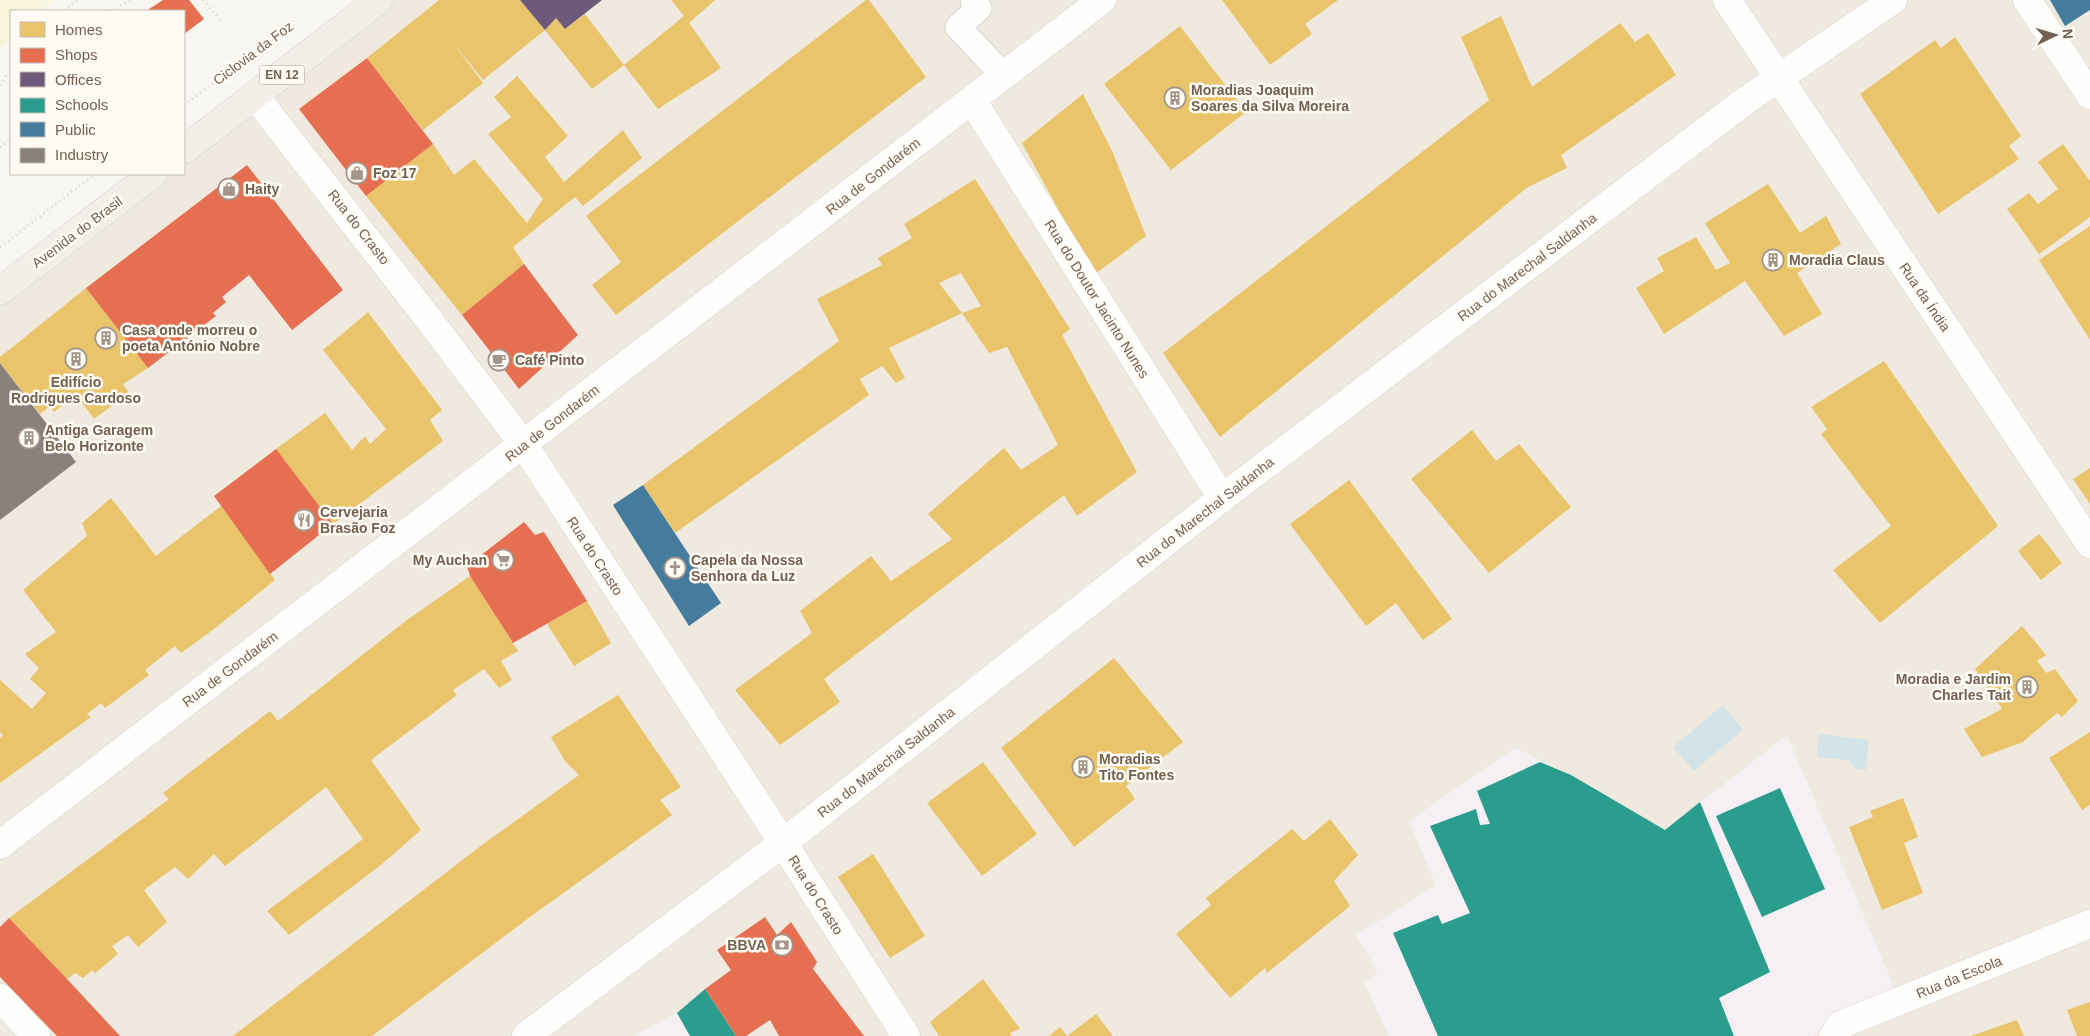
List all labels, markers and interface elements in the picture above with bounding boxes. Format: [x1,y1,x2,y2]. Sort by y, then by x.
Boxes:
legend [10,10,185,175]
north arrow [2030,10,2080,60]
street label: Ciclovia da Foz [210,18,296,88]
text: Homes [55,21,103,38]
text: N [2060,28,2076,40]
text: Shops [55,46,98,63]
road number: EN 12 [260,66,304,84]
text: Offices [55,71,101,88]
place label: Moradias Joaquim Soares da Silva Moreira [1191,82,1349,114]
building icon: Moradias Joaquim Soares da Silva Moreira [1163,86,1187,110]
text: Schools [55,96,108,113]
text: Public [55,121,96,138]
street label: Rua de Gondarém [823,134,923,218]
text: Industry [55,146,109,163]
shop icon: Foz 17 [345,161,369,185]
place label: Foz 17 [373,165,417,181]
shop icon: Haity [217,177,241,201]
place label: Haity [245,181,279,197]
street label: Rua do Crasto [325,187,393,268]
street label: Avenida do Brasil [29,193,125,271]
street label: Rua do Marechal Saldanha [1454,209,1600,324]
street label: Rua do Doutor Jacinto Nunes [1042,217,1152,381]
building icon: Moradia Claus [1761,248,1785,272]
place label: Moradia Claus [1789,252,1885,268]
street label: Rua da Índia [1896,260,1954,335]
place label: Casa onde morreu o poeta António Nobre [122,322,260,354]
building icon: Casa onde morreu o poeta António Nobre [94,326,118,350]
building icon: Edifício Rodrigues Cardoso [64,347,88,371]
cafe icon: Café Pinto [487,348,511,372]
place label: Café Pinto [515,352,584,368]
place label: Edifício Rodrigues Cardoso [11,374,141,406]
street label: Rua de Gondarém [502,381,602,465]
place label: Antiga Garagem Belo Horizonte [45,422,153,454]
building icon: Antiga Garagem Belo Horizonte [17,426,41,450]
street label: Rua do Marechal Saldanha [1133,453,1277,571]
place label: Cervejaria Brasão Foz [320,504,395,536]
restaurant icon: Cervejaria Brasão Foz [292,508,316,532]
street label: Rua do Crasto [564,514,626,598]
supermarket icon: My Auchan [491,548,515,572]
place label: My Auchan [413,552,487,568]
place label: Capela da Nossa Senhora da Luz [691,552,803,584]
church icon: Capela da Nossa Senhora da Luz [663,556,687,580]
street label: Rua de Gondarém [179,628,281,710]
place label: Moradia e Jardim Charles Tait [1896,671,2011,703]
building icon: Moradia e Jardim Charles Tait [2015,675,2039,699]
street label: Rua do Marechal Saldanha [814,703,958,821]
place label: Moradias Tito Fontes [1099,751,1174,783]
building icon: Moradias Tito Fontes [1071,755,1095,779]
street label: Rua do Crasto [785,852,847,938]
bank icon: BBVA [770,933,794,957]
place label: BBVA [727,937,766,953]
street label: Rua da Escola [1914,952,2004,1001]

